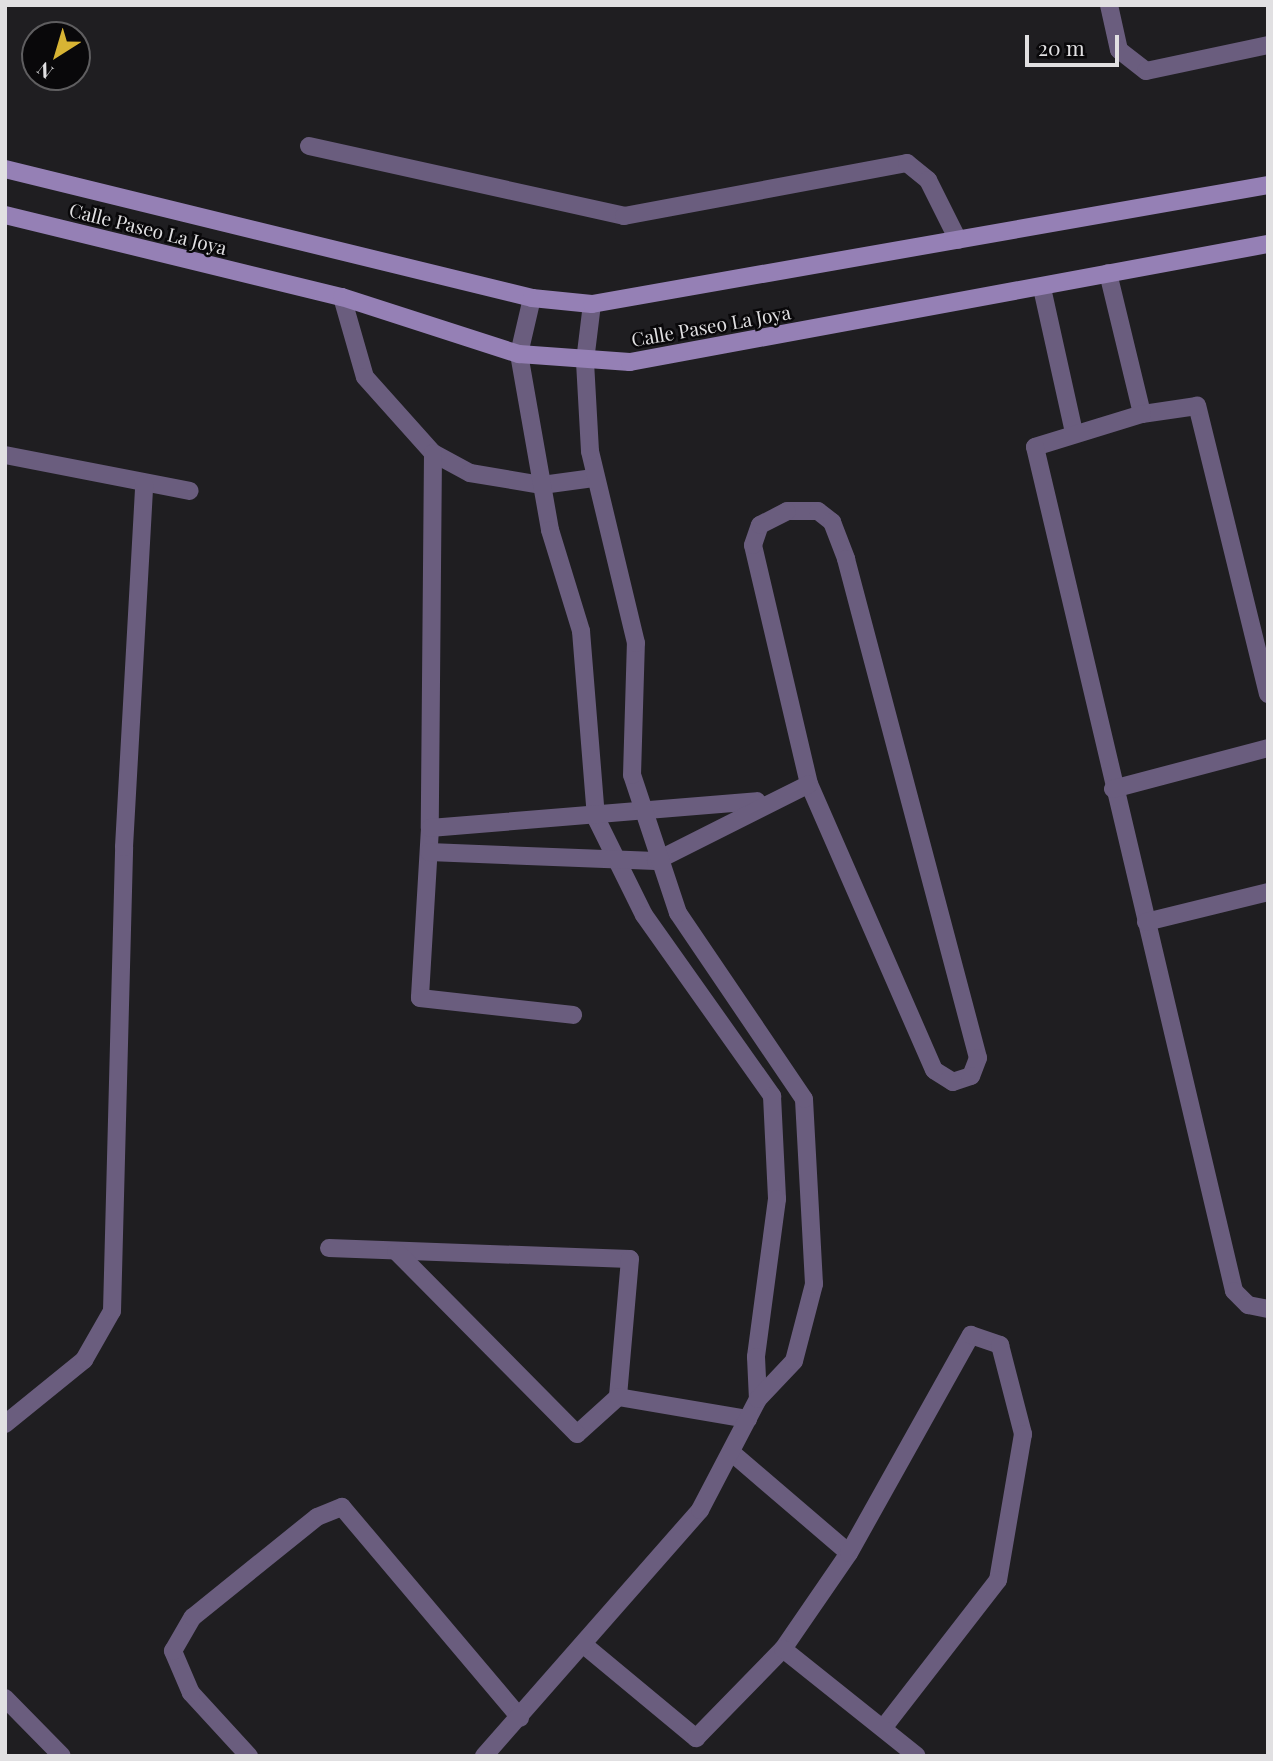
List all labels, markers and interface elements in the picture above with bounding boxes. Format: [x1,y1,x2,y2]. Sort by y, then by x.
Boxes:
north arrow [21,21,91,91]
scale bar [1028,21,1122,65]
text: 20 m [1038,33,1085,61]
text: N [31,57,58,86]
street label: Calle Paseo La Joya [67,198,229,260]
street label: Calle Paseo La Joya [629,301,793,351]

